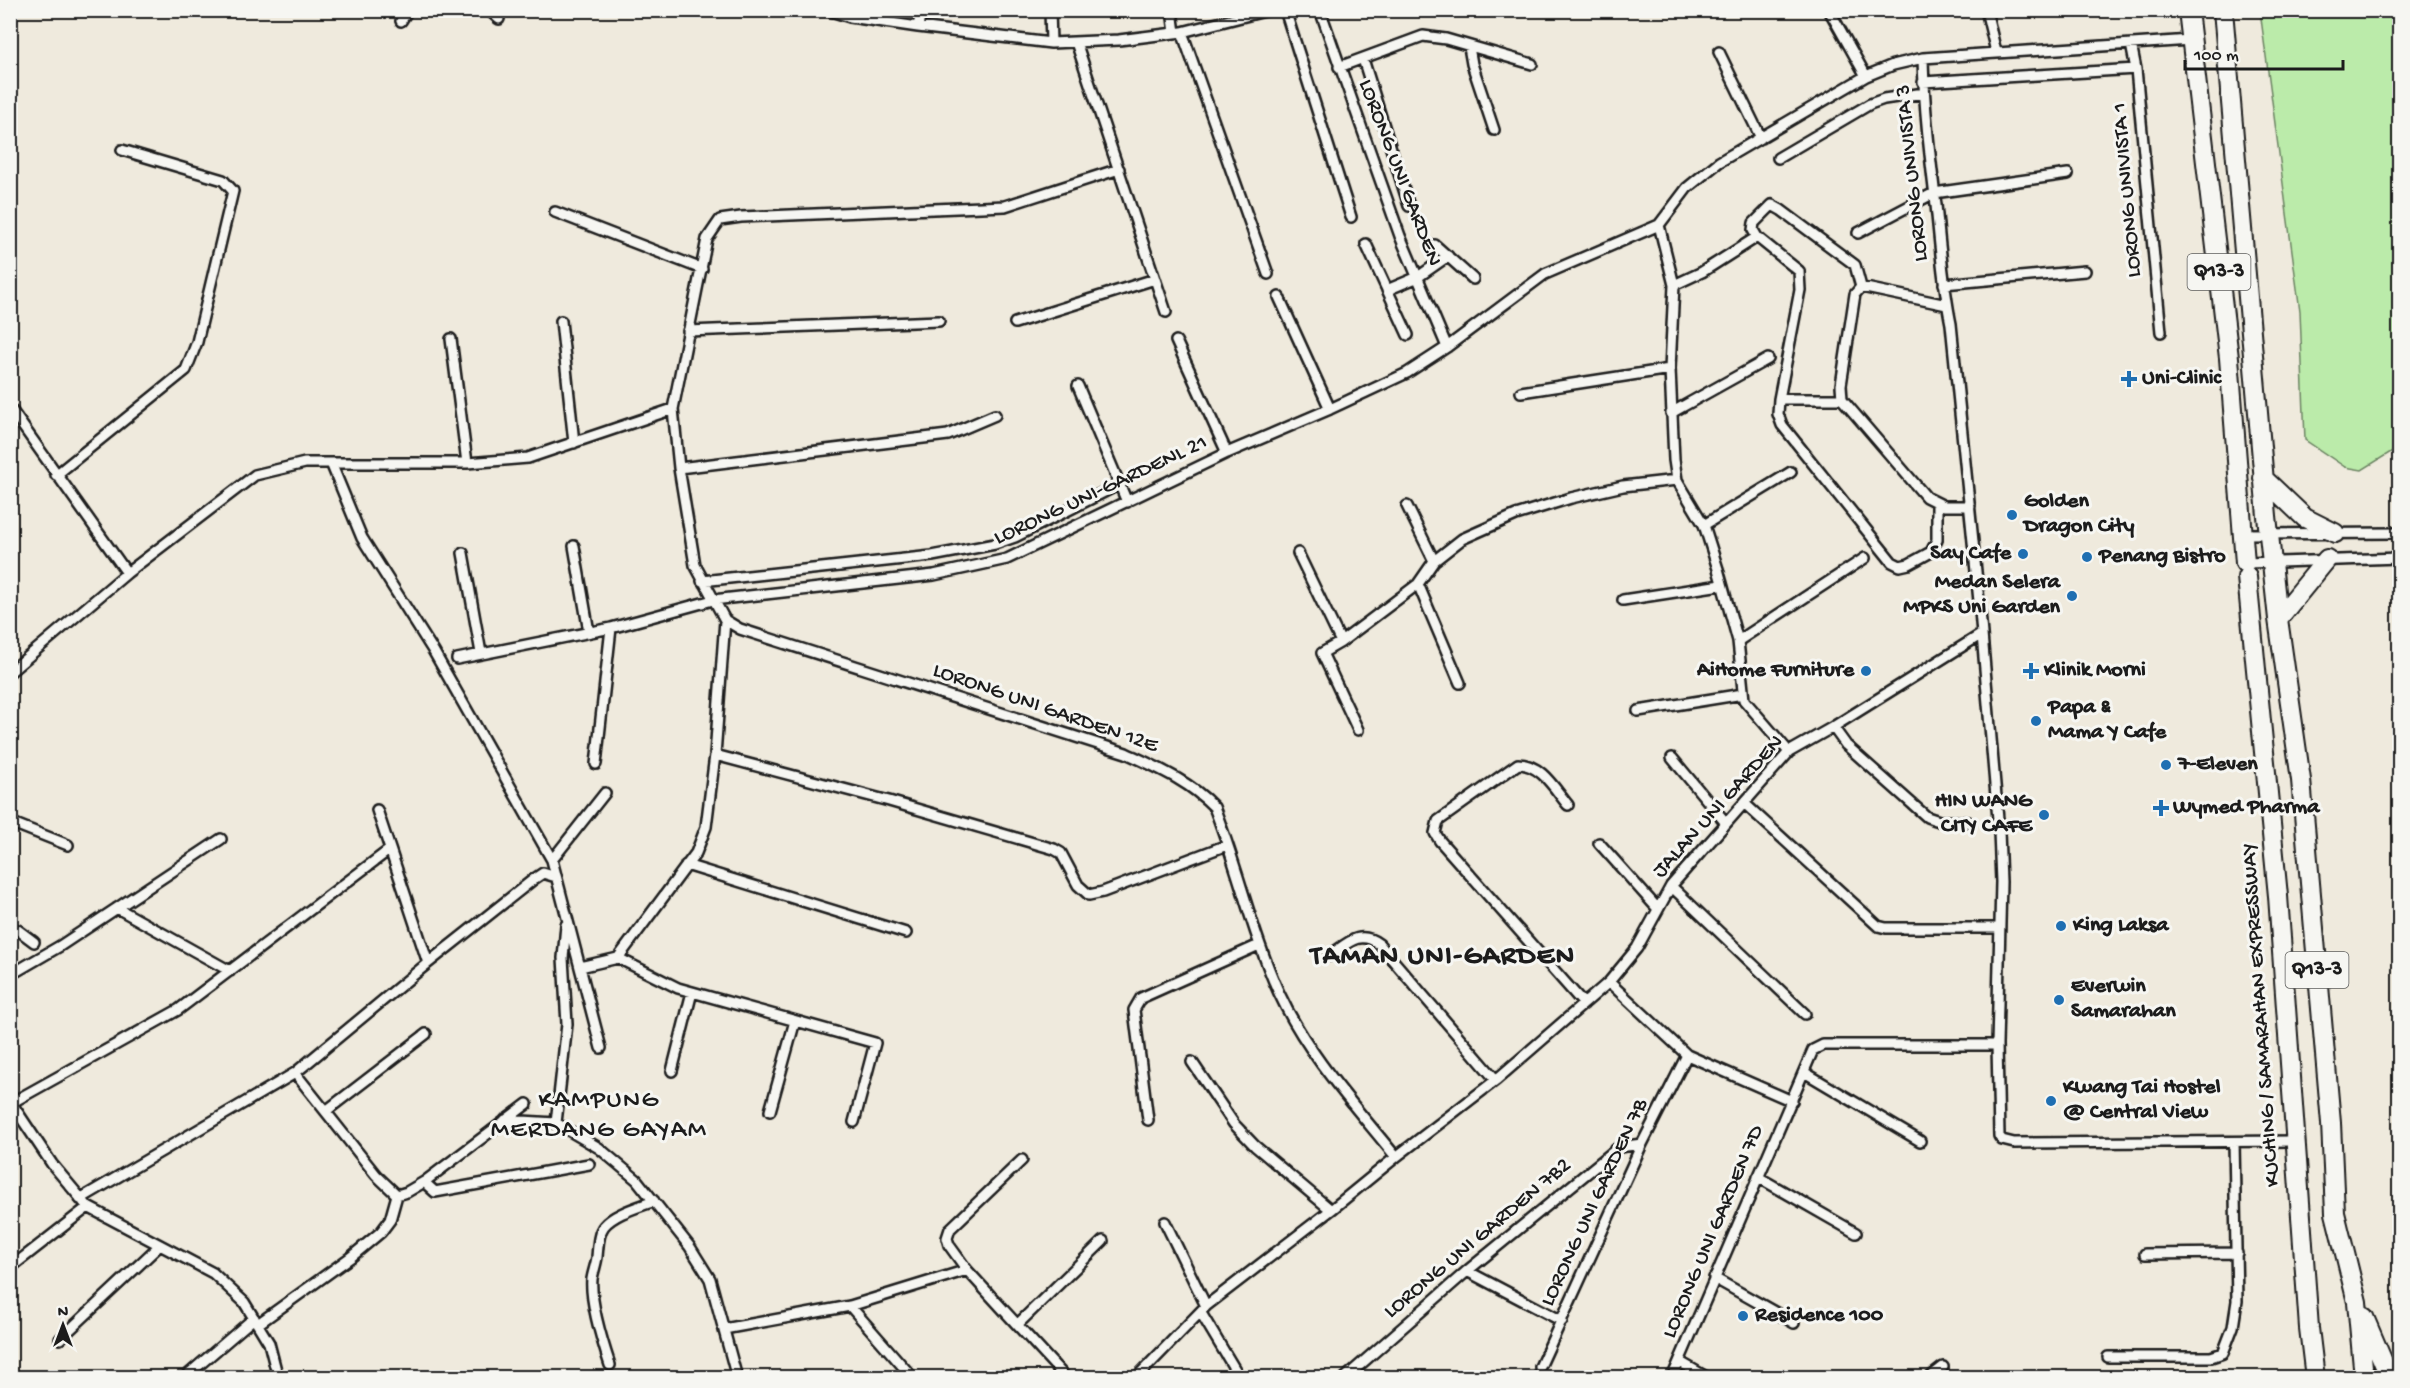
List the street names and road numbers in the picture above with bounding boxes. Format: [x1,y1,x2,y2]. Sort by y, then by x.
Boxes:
street label: LORONG UNI GARDEN [1351,76,1447,270]
street label: LORONG UNIVISTA 3 [1891,83,1935,263]
street label: LORONG UNIVISTA 1 [2107,102,2149,278]
road number: Q13-3 [2188,254,2250,290]
street label: LORONG UNI-GARDENL 21 [990,430,1212,552]
street label: LORONG UNI GARDEN 12E [929,658,1162,760]
street label: JALAN UNI GARDEN [1648,730,1790,884]
street label: KUCHING / SAMARAHAN EXPRESSWAY [2237,842,2287,1188]
road number: Q13-3 [2286,952,2348,988]
street label: LORONG UNI GARDEN 7B [1536,1095,1655,1311]
street label: LORONG UNI GARDEN 7D [1657,1121,1771,1342]
street label: LORONG UNI GARDEN 7B2 [1379,1153,1577,1325]

